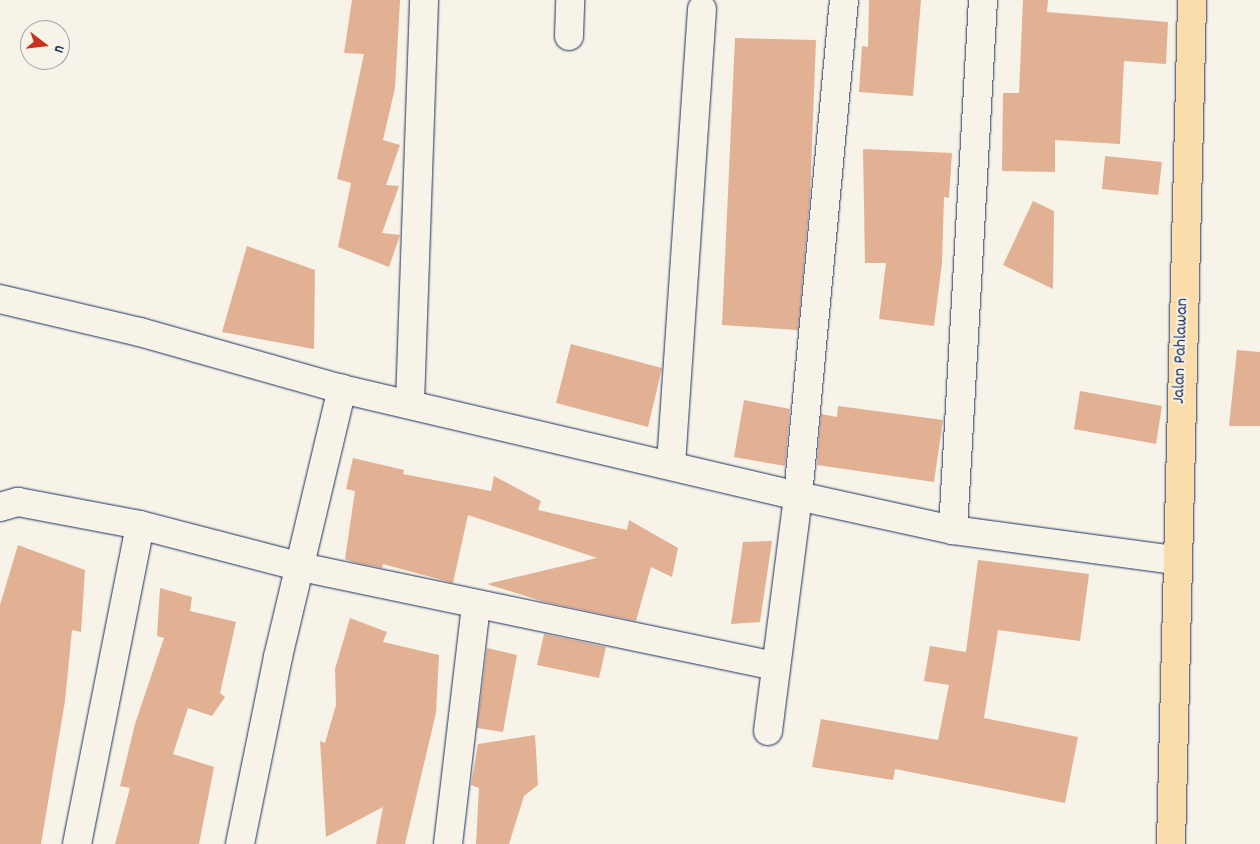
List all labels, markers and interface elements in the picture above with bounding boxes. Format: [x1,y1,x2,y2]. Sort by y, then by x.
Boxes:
north arrow [20,20,70,70]
text: U [48,43,69,55]
street label: Jalan Pahlawan [1169,298,1195,404]

